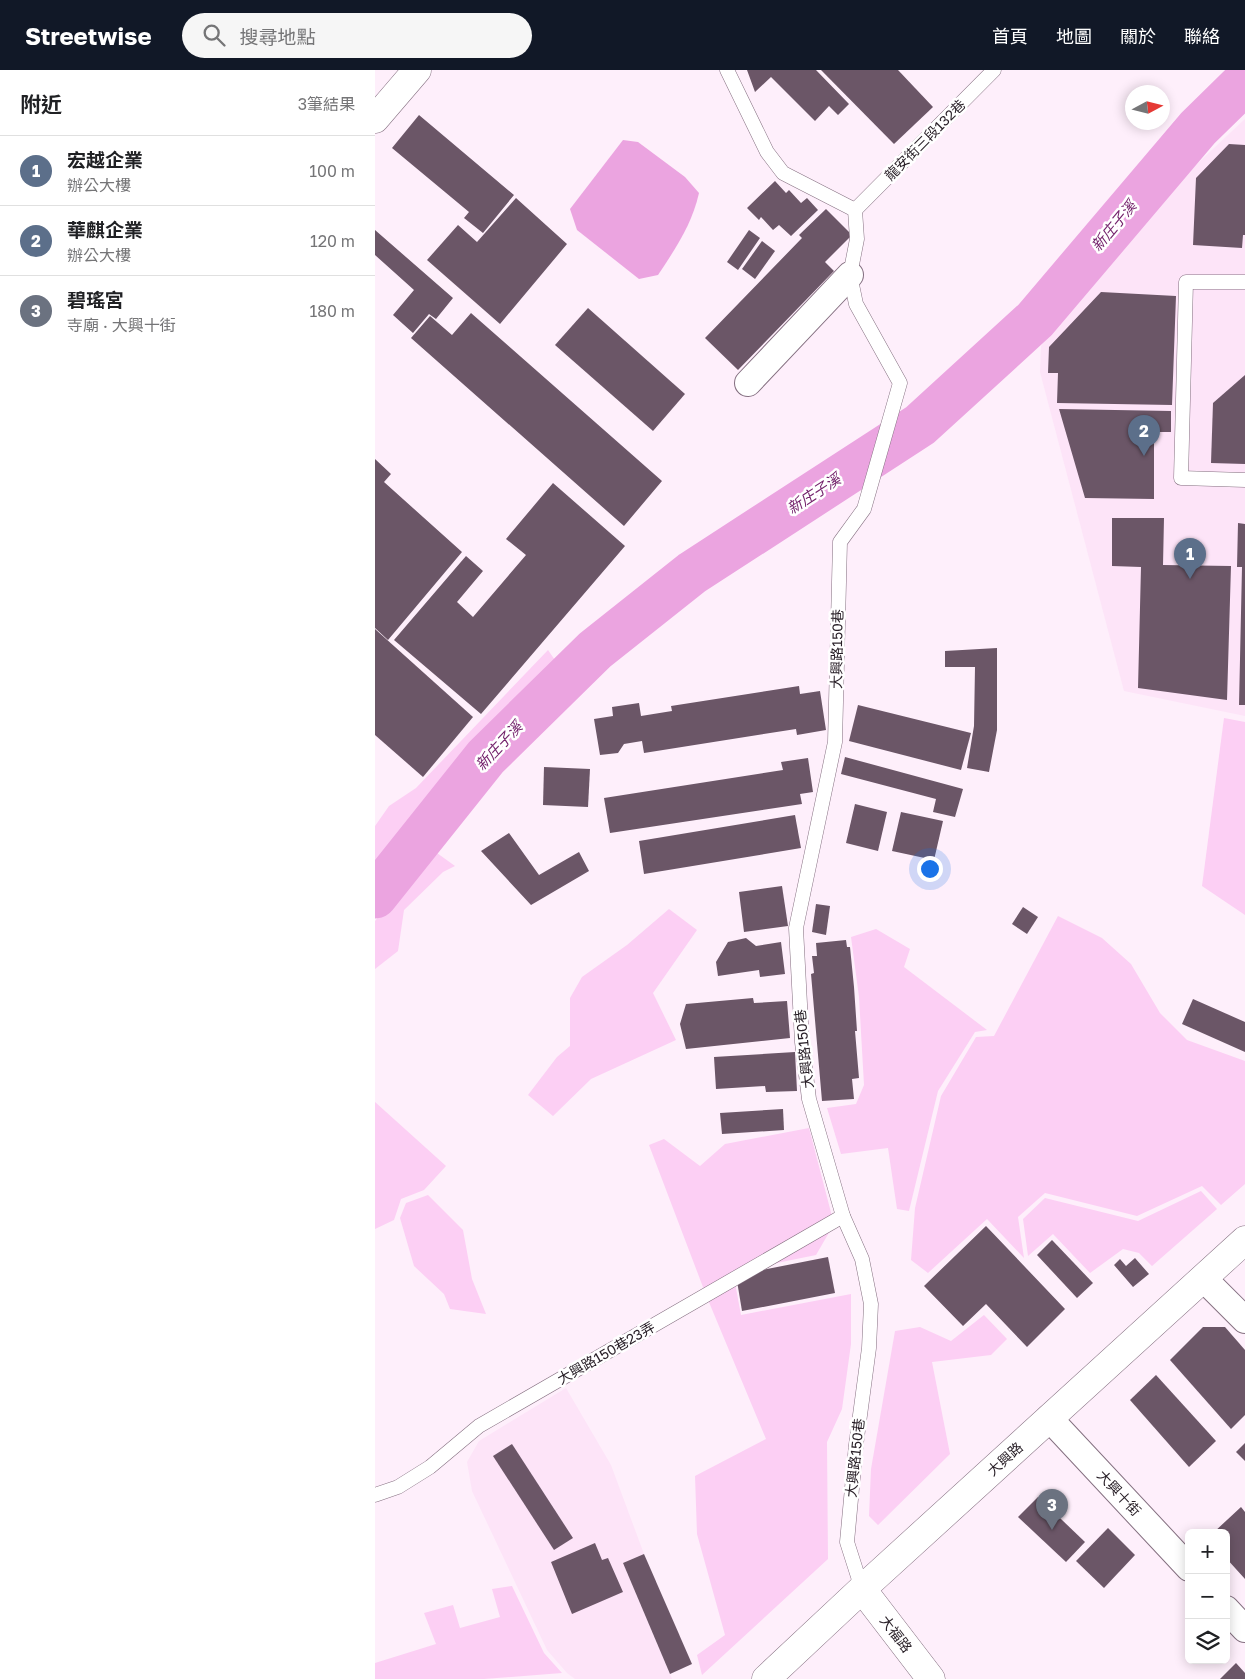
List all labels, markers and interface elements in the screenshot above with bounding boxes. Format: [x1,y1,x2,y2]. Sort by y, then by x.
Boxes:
search box [182,13,532,58]
text: Streetwise [25,21,152,50]
icon: search [200,21,228,49]
text: 搜尋地點 [240,25,316,48]
text: 首頁 [992,25,1028,47]
text: 地圖 [1056,25,1092,47]
text: 關於 [1120,25,1156,47]
text: 聯絡 [1184,25,1220,47]
north arrow [1125,85,1170,130]
text: 附近 [20,91,62,117]
text: 3筆結果 [298,94,355,114]
street label: 龍安街三段132巷 [881,96,969,184]
text: 宏越企業 [67,148,143,171]
text: 1 [32,161,40,181]
text: 100 m [309,161,355,181]
text: 辦公大樓 [67,175,131,195]
water label: 新庄子溪 [1087,195,1141,254]
text: 華麒企業 [67,218,143,241]
text: 2 [31,231,41,251]
text: 120 m [310,231,355,251]
text: 辦公大樓 [67,245,131,265]
text: 碧瑤宮 [67,288,124,311]
text: 3 [31,301,41,321]
text: 180 m [309,301,355,321]
text: 寺廟 · 大興十街 [67,315,176,335]
pin: 2 [1128,415,1160,456]
water label: 新庄子溪 [783,468,845,517]
pin: 1 [1174,538,1206,579]
street label: 大興路150巷 [827,609,846,689]
water label: 新庄子溪 [471,716,527,773]
your location [917,856,943,882]
street label: 大興路150巷 [791,1009,816,1090]
street label: 大興路150巷23弄 [554,1318,658,1387]
street label: 大興路150巷 [842,1417,867,1498]
street label: 大興路 [983,1438,1026,1479]
street label: 大興十街 [1094,1466,1145,1519]
pin: 3 [1036,1489,1068,1530]
map controls [1185,1529,1230,1664]
button: + [1185,1529,1230,1574]
button: − [1185,1574,1230,1619]
street label: 大福路 [877,1612,916,1656]
button: layers [1185,1619,1230,1664]

